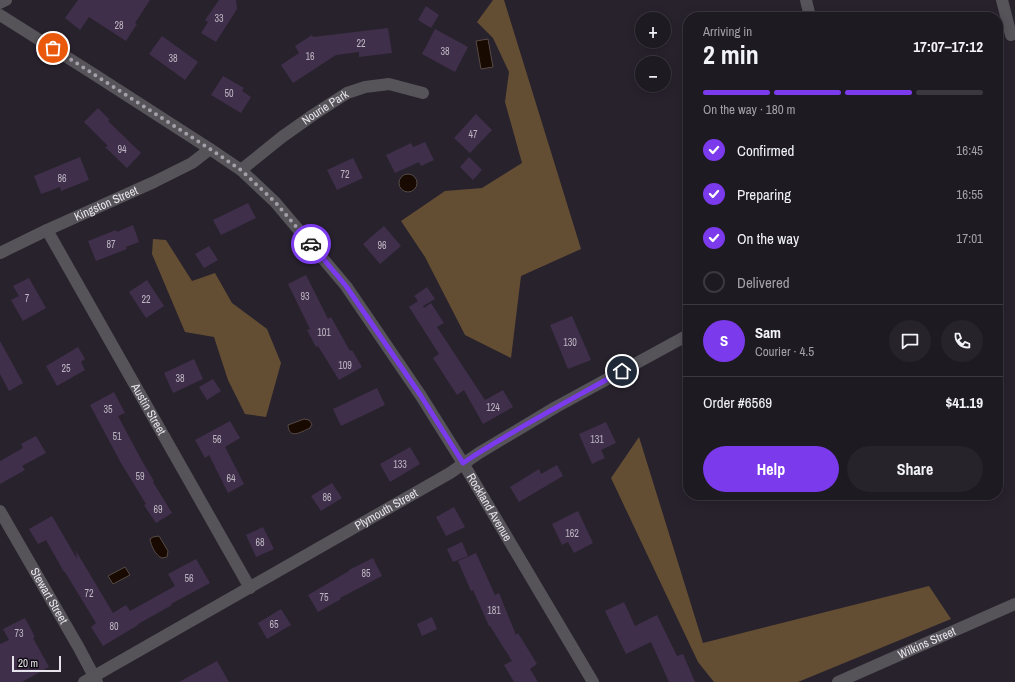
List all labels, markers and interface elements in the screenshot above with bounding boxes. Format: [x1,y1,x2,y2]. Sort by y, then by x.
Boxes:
house number: 33 [214,12,224,25]
map controls [635,12,671,92]
button: + [635,12,671,48]
house number: 28 [114,19,124,32]
text: Arriving in [703,23,752,40]
pin [36,31,70,65]
text: 17:07–17:12 [913,36,983,57]
icon: bag [42,37,64,59]
house number: 22 [356,37,366,50]
text: 2 min [703,37,759,72]
house number: 38 [440,45,450,58]
house number: 16 [305,50,315,63]
house number: 38 [168,52,178,65]
button: − [635,56,671,92]
street label: Nourie Park [299,86,352,128]
house number: 50 [224,87,234,100]
text: On the way · 180 m [703,101,795,118]
house number: 47 [468,128,478,141]
icon: check [703,139,725,161]
text: Confirmed [737,140,794,161]
text: 16:45 [956,142,983,159]
house number: 94 [117,143,127,156]
house number: 72 [340,168,350,181]
house number: 86 [57,172,67,185]
street label: Kingston Street [72,182,141,225]
icon: check [703,183,725,205]
text: Preparing [737,184,791,205]
text: 16:55 [956,186,983,203]
courier [291,224,331,264]
icon: check [703,227,725,249]
text: On the way [737,228,799,249]
text: 17:01 [956,230,983,247]
icon: car [300,233,322,255]
house number: 87 [106,238,116,251]
house number: 96 [377,239,387,252]
text: Delivered [737,272,790,293]
house number: 93 [300,290,310,303]
house number: 7 [25,292,30,305]
house number: 22 [141,293,151,306]
button: chat [889,320,931,362]
button: phone [941,320,983,362]
text: Sam [755,322,781,343]
house number: 101 [317,326,331,339]
text: S [720,330,728,351]
house number: 130 [563,336,577,349]
text: Courier · 4.5 [755,343,814,360]
pin [605,354,639,388]
house number: 109 [338,359,352,372]
icon: home [611,360,633,382]
house number: 25 [61,362,71,375]
house number: 38 [175,372,185,385]
street label: Austin Street [127,380,170,438]
text: Order #6569 [703,392,772,413]
text: $41.19 [945,392,983,413]
house number: 124 [486,401,500,414]
house number: 35 [103,403,113,416]
house number: 51 [112,430,122,443]
house number: 56 [212,433,222,446]
house number: 131 [590,433,604,446]
button: Help [703,446,839,492]
button: Share [847,446,983,492]
house number: 133 [393,458,407,471]
house number: 59 [135,470,145,483]
street label: Rockland Avenue [463,470,516,544]
house number: 64 [226,472,236,485]
street label: Plymouth Street [352,485,421,534]
house number: 86 [322,491,332,504]
house number: 69 [153,503,163,516]
house number: 162 [565,527,579,540]
house number: 68 [255,536,265,549]
street label: Stewart Street [26,565,72,627]
house number: 85 [361,567,371,580]
house number: 56 [184,572,194,585]
house number: 72 [84,587,94,600]
house number: 75 [319,591,329,604]
house number: 181 [487,604,501,617]
house number: 65 [269,618,279,631]
house number: 80 [109,620,119,633]
street label: Wilkins Street [895,623,958,663]
house number: 73 [14,627,24,640]
scale bar [12,654,61,673]
text: 20 m [18,656,38,670]

